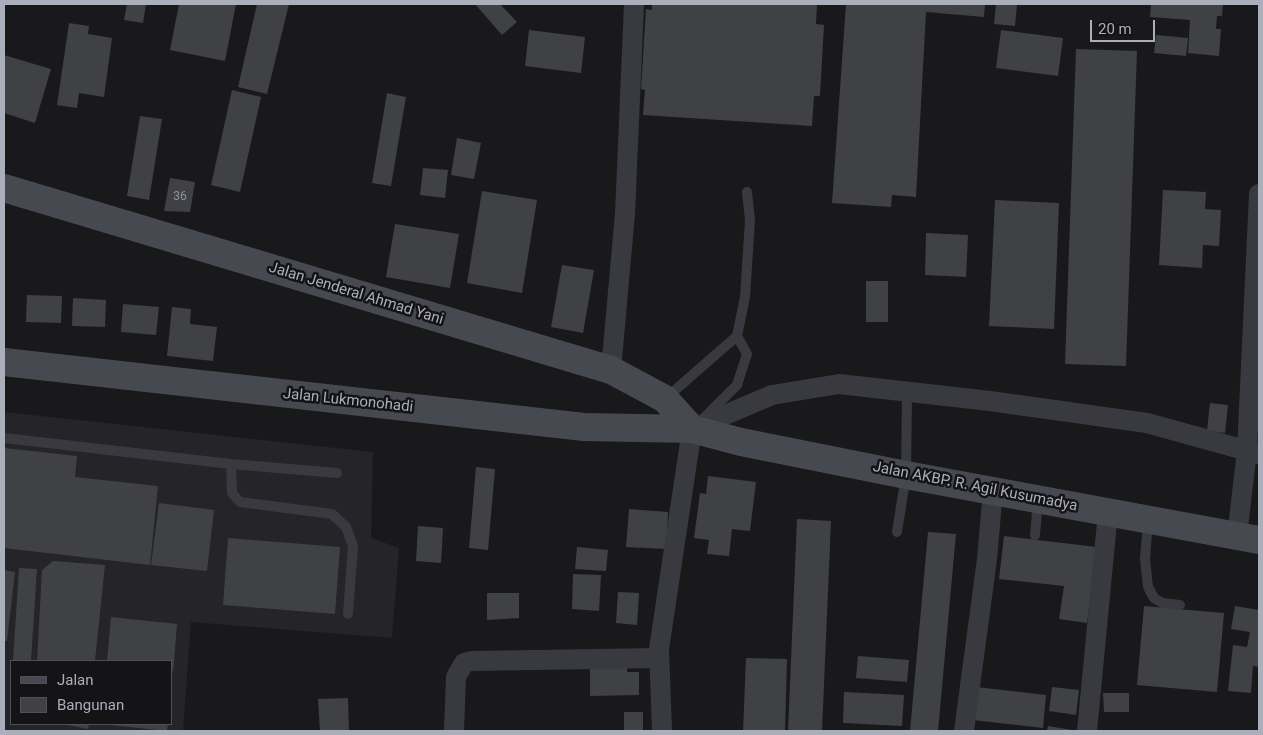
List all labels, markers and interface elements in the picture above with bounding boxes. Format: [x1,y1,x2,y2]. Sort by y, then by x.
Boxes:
scale bar [1093,10,1158,42]
text: 20 m [1098,20,1132,38]
house number: 36 [173,190,187,204]
street label: Jalan Jenderal Ahmad Yani [267,259,445,329]
street label: Jalan Lukmonohadi [282,385,414,417]
street label: Jalan AKBP. R. Agil Kusumadya [871,458,1079,516]
legend [10,660,172,725]
text: Jalan [57,671,94,689]
text: Bangunan [57,696,124,714]

